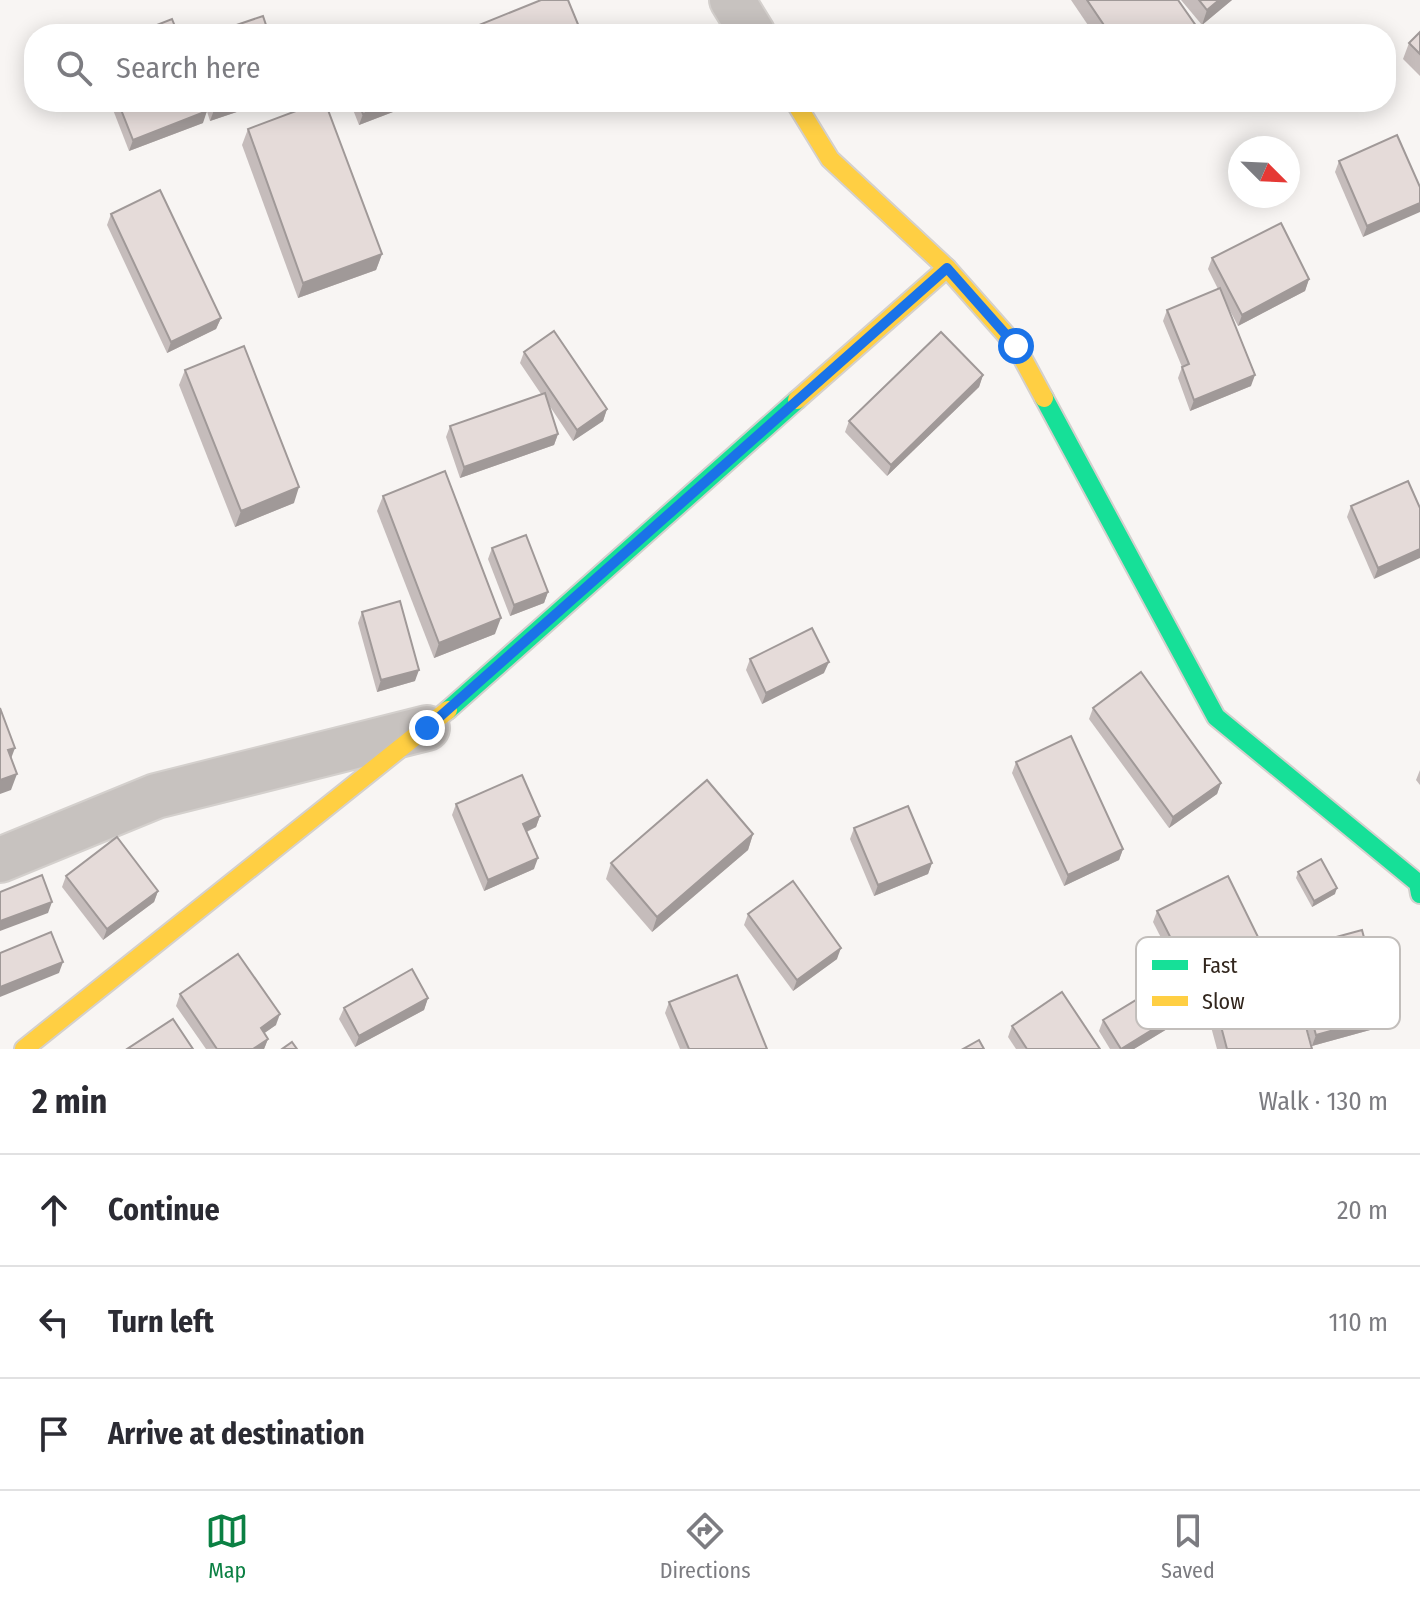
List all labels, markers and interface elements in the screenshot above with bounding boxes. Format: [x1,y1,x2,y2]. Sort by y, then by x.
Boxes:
search box [24,24,1396,112]
icon: search [52,46,96,90]
text: Search here [116,50,261,86]
north arrow [1228,136,1300,208]
route start [998,328,1034,364]
route end [409,710,445,746]
legend [1136,937,1400,1029]
text: Fast [1202,952,1238,979]
text: Slow [1202,988,1245,1015]
text: 2 min [32,1081,107,1122]
text: Walk · 130 m [1259,1086,1388,1117]
icon: ahead [32,1188,76,1232]
text: Continue [108,1192,220,1228]
text: 20 m [1337,1195,1388,1226]
icon: left [32,1300,76,1344]
text: Turn left [108,1304,214,1340]
text: 110 m [1328,1307,1388,1338]
icon: arrive [32,1412,76,1456]
text: Arrive at destination [108,1416,365,1452]
tab: Map [205,1509,249,1584]
tab: Directions [660,1509,751,1584]
tab: Saved [1161,1509,1215,1584]

